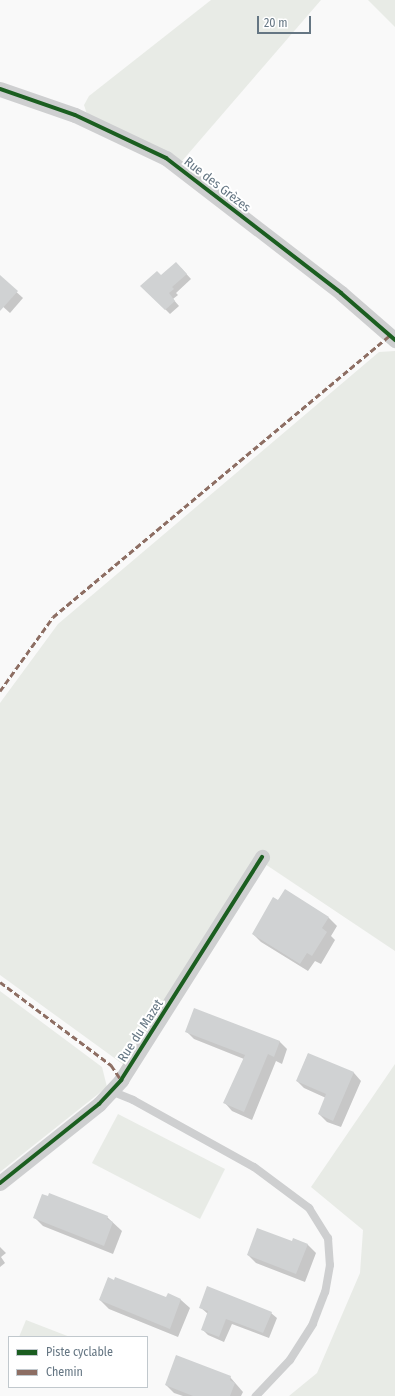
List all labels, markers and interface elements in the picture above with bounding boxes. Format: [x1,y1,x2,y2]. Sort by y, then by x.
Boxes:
scale bar [259,8,313,34]
text: 20 m [264,16,288,30]
street label: Rue des Grèzes [181,154,253,216]
street label: Rue du Mazet [115,997,167,1065]
legend [8,1336,148,1388]
text: Piste cyclable [46,1345,113,1359]
text: Chemin [46,1365,83,1379]

